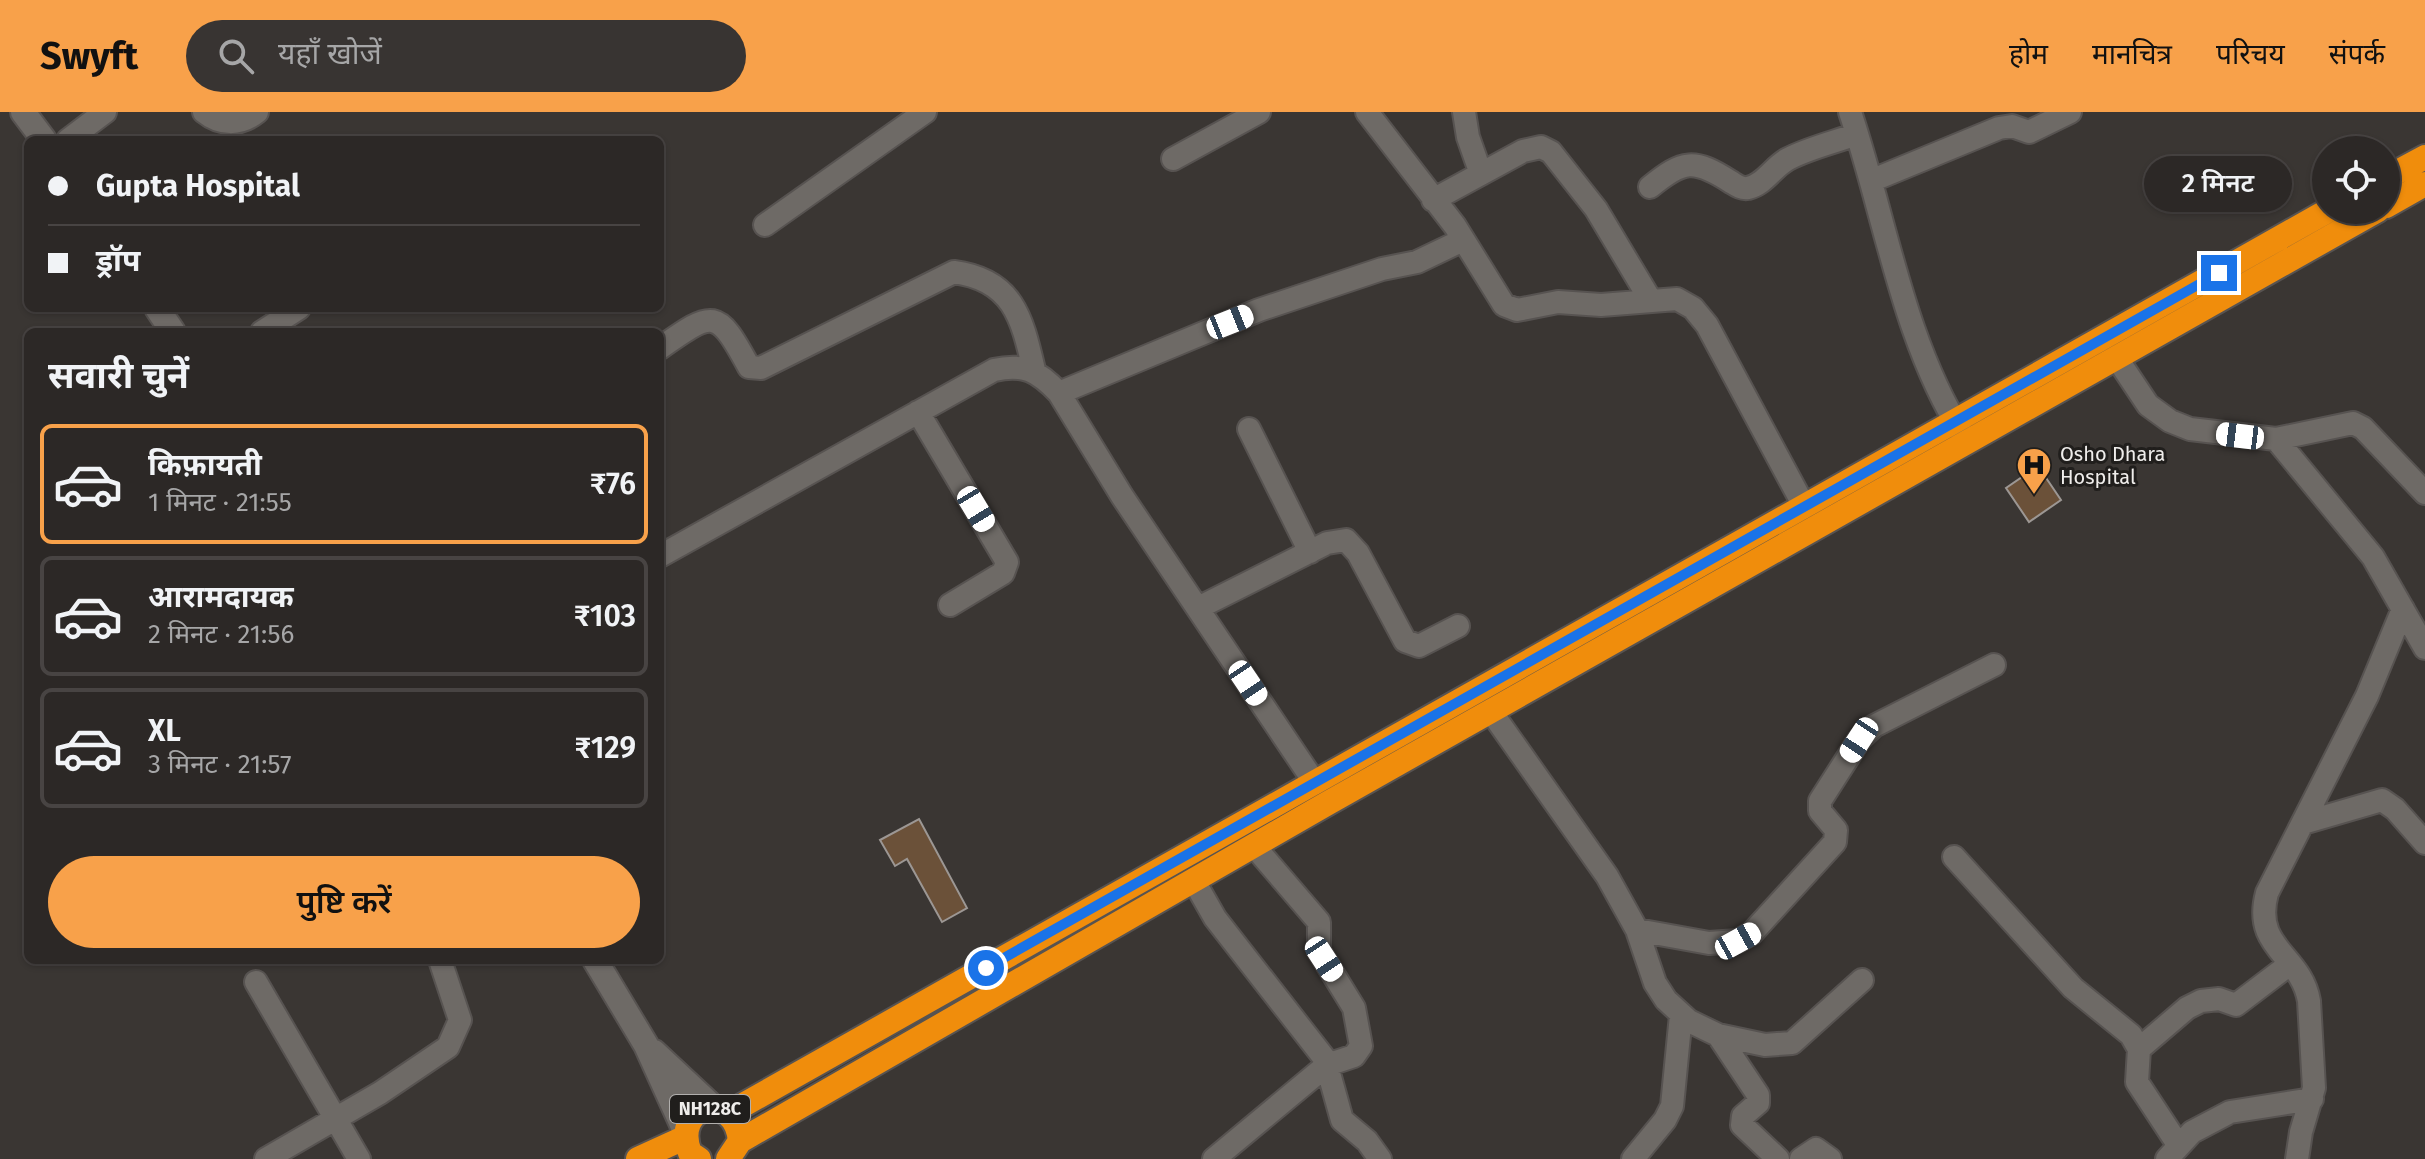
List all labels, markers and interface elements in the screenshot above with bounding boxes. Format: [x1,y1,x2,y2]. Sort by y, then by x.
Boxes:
search box [186,20,746,92]
text: Swyft [40,33,138,79]
icon: search [214,34,258,78]
text: यहाँ खोजें [278,36,382,72]
text: होम [2009,38,2048,71]
text: मानचित्र [2092,38,2172,71]
text: परिचय [2216,38,2285,71]
text: संपर्क [2329,38,2385,71]
map controls [2312,136,2400,224]
button: locate [2312,136,2400,224]
callout: 2 मिनट [2145,157,2293,213]
text: Gupta Hospital [96,168,300,204]
text: 2 मिनट [2182,168,2254,199]
text: ड्रॉप [96,243,140,279]
route end [2201,255,2237,291]
car [1203,302,1257,342]
text: सवारी चुनें [48,354,189,398]
car [2215,421,2265,451]
place label: Osho Dhara Hospital [2060,442,2165,489]
hospital icon: Osho Dhara Hospital [2015,446,2053,496]
text: किफ़ायती [148,447,262,483]
icon: car [52,448,124,520]
text: ₹76 [590,466,636,502]
car [953,482,999,536]
text: 1 मिनट · 21:55 [148,487,292,518]
text: आरामदायक [148,579,294,615]
icon: car [52,580,124,652]
text: ₹103 [574,598,636,634]
text: 2 मिनट · 21:56 [148,619,294,650]
car [1225,656,1271,710]
icon: car [52,712,124,784]
text: XL [148,713,181,749]
car [1836,713,1882,767]
text: ₹129 [575,730,636,766]
text: 3 मिनट · 21:57 [148,749,291,780]
button: पुष्टि करें [48,856,640,948]
car [1711,919,1765,963]
car [1301,932,1347,986]
route start [968,950,1004,986]
road number: NH128C [670,1095,750,1123]

